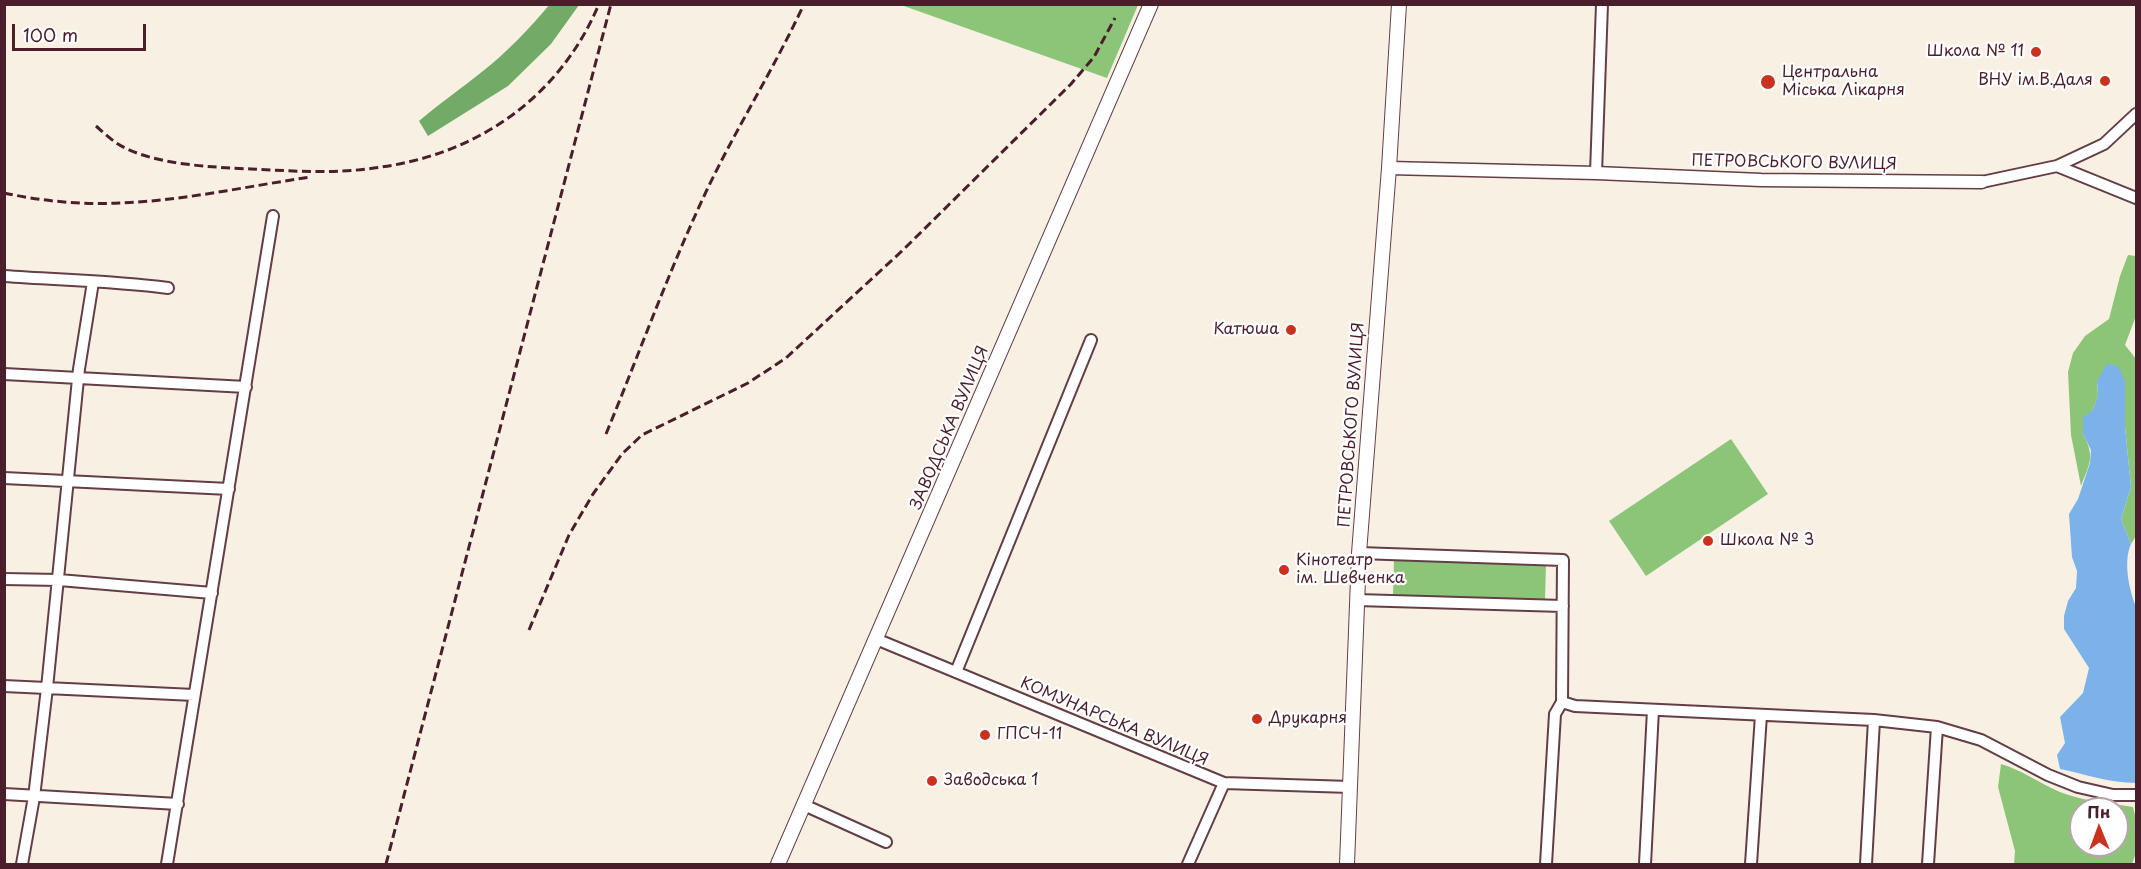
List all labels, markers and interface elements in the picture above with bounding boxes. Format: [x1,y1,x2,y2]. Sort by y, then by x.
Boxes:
scale bar [15,12,148,50]
text: 100 m [23,21,78,48]
place label: Школа № 11 [1927,42,2024,62]
marker: Школа № 11 [2029,45,2043,59]
place label: Центральна Міська Лікарня [1782,63,1905,101]
place label: ВНУ ім.В.Даля [1978,71,2093,91]
marker: Центральна Міська Лікарня [1759,73,1777,91]
marker: ВНУ ім.В.Даля [2098,74,2112,88]
street label: ПЕТРОВСЬКОГО ВУЛИЦЯ [1691,152,1897,174]
place label: Катюша [1213,320,1279,340]
street label: ПЕТРОВСЬКОГО ВУЛИЦЯ [1335,322,1369,528]
marker: Катюша [1284,323,1298,337]
street label: ЗАВОДСЬКА ВУЛИЦЯ [907,344,993,512]
place label: Школа № 3 [1720,531,1814,551]
marker: Школа № 3 [1701,534,1715,548]
place label: Кінотеатр ім. Шевченка [1296,551,1405,589]
marker: Кінотеатр ім. Шевченка [1277,563,1291,577]
street label: КОМУНАРСЬКА ВУЛИЦЯ [1017,674,1211,770]
place label: Друкарня [1269,709,1347,729]
marker: Друкарня [1250,712,1264,726]
place label: ГПСЧ-11 [997,725,1062,745]
marker: ГПСЧ-11 [978,728,992,742]
place label: Заводська 1 [944,771,1038,791]
marker: Заводська 1 [925,774,939,788]
north arrow [2069,797,2129,857]
text: Пн [2087,799,2111,823]

